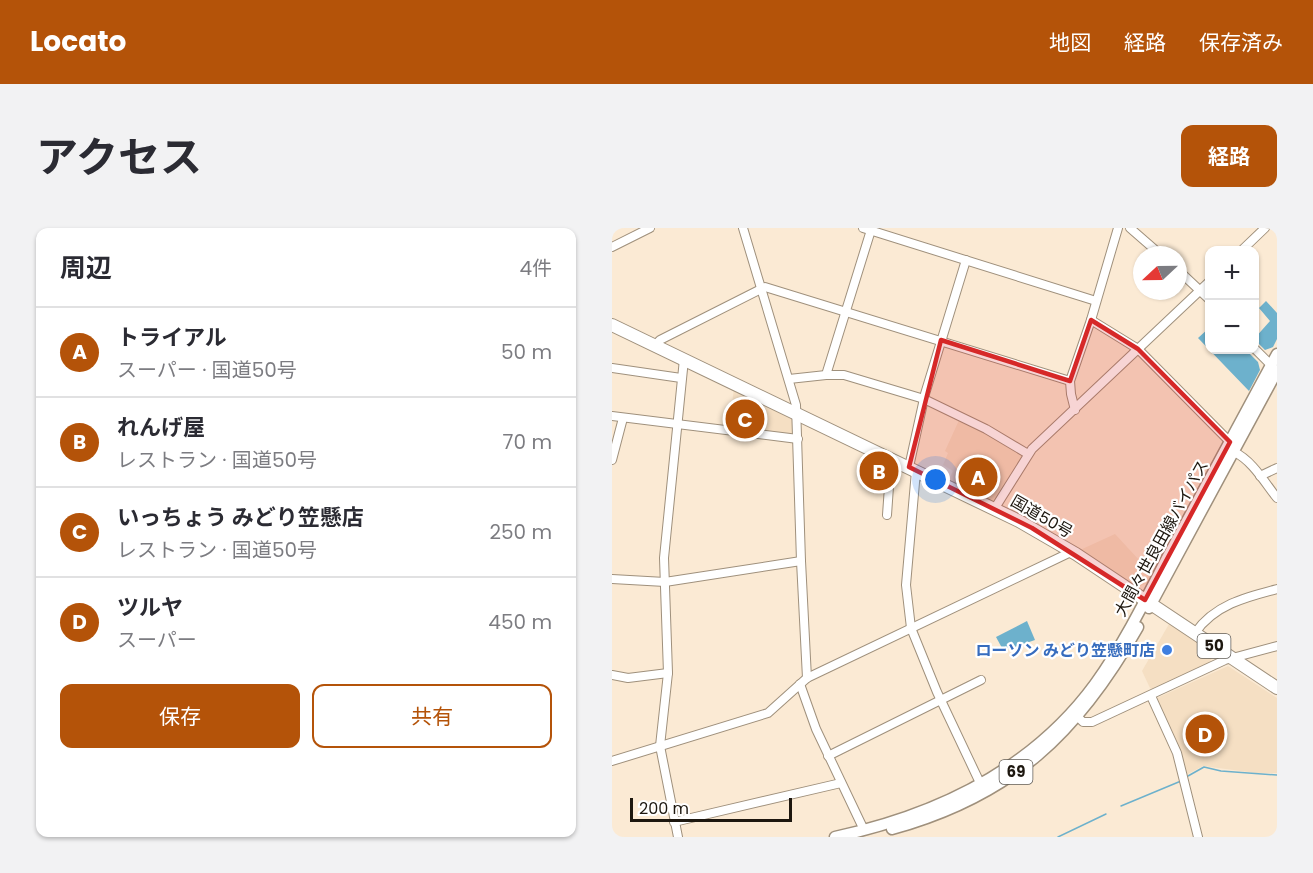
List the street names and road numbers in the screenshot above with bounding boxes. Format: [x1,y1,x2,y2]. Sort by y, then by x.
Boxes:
street label: 大間々世良田線バイパス [1109,456,1214,621]
street label: 国道50号 [1007,489,1077,543]
road number: 50 [1198,634,1230,658]
road number: 69 [1000,760,1032,784]

